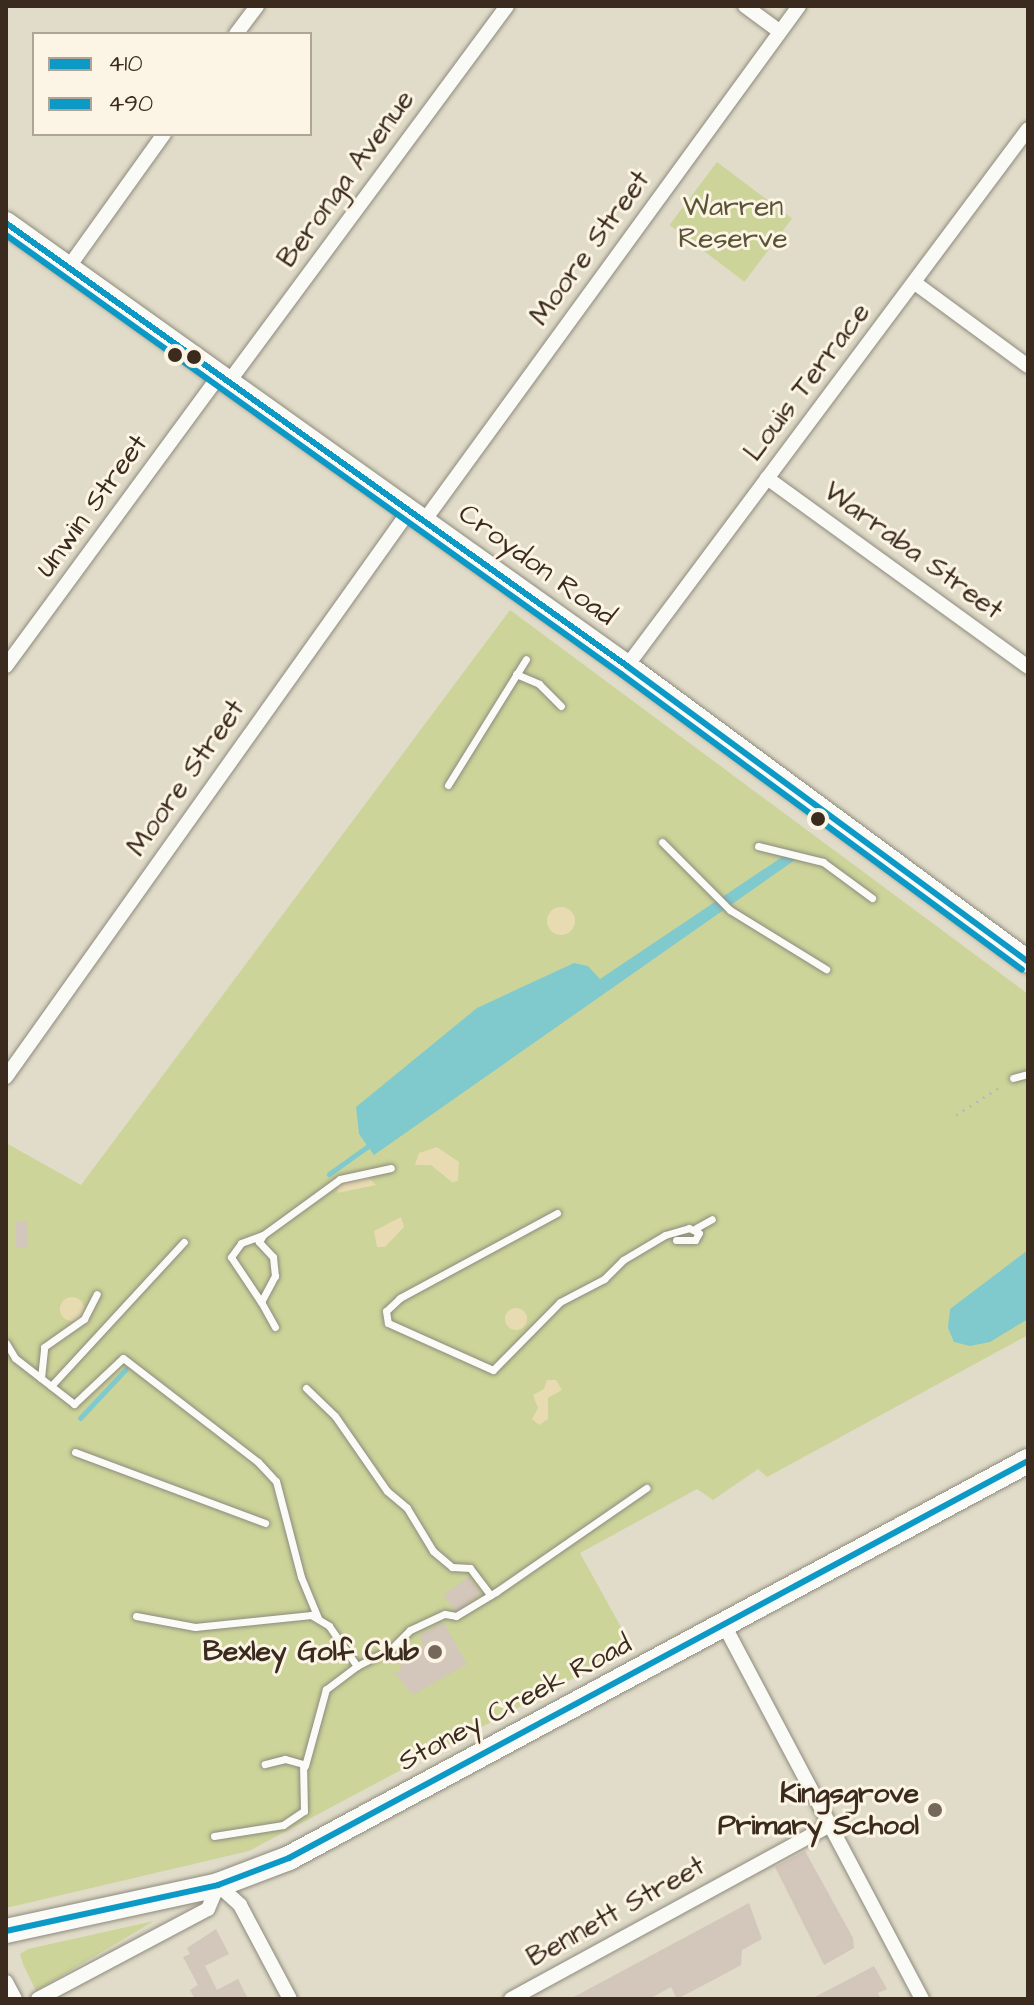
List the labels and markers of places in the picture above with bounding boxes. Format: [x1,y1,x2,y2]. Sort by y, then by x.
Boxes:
unlabelled marker [167,347,183,363]
unlabelled marker [186,349,202,365]
unlabelled marker [810,811,826,827]
place label: Bexley Golf Club [203,1635,419,1669]
marker: Bexley Golf Club [426,1643,444,1661]
place label: Kingsgrove Primary School [718,1777,919,1843]
marker: Kingsgrove Primary School [926,1801,944,1819]

